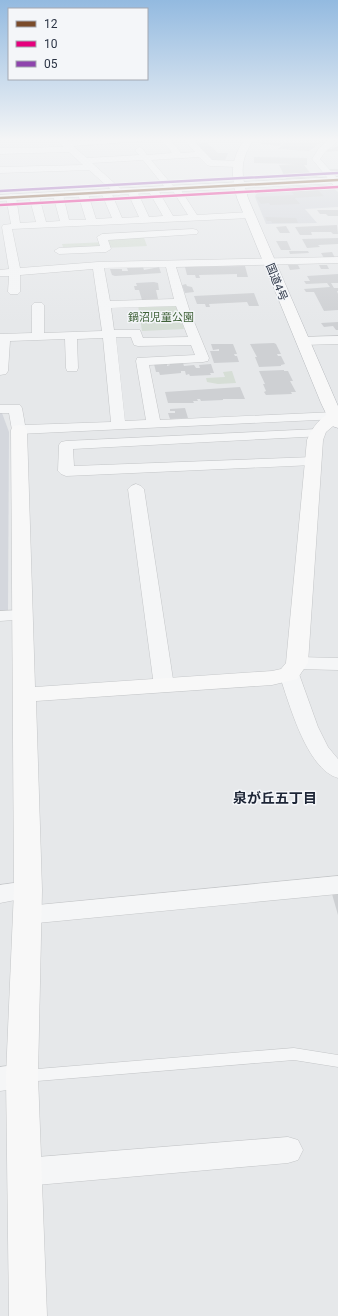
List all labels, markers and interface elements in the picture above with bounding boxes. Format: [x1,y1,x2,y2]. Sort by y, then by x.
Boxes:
legend [8,8,148,80]
text: 12 [44,17,58,31]
text: 10 [44,37,58,51]
text: 05 [44,57,58,71]
street label: 国道4号 [263,262,290,303]
park label: 鍋沼児童公園 [128,311,194,324]
district label: 泉が丘五丁目 [233,790,317,806]

